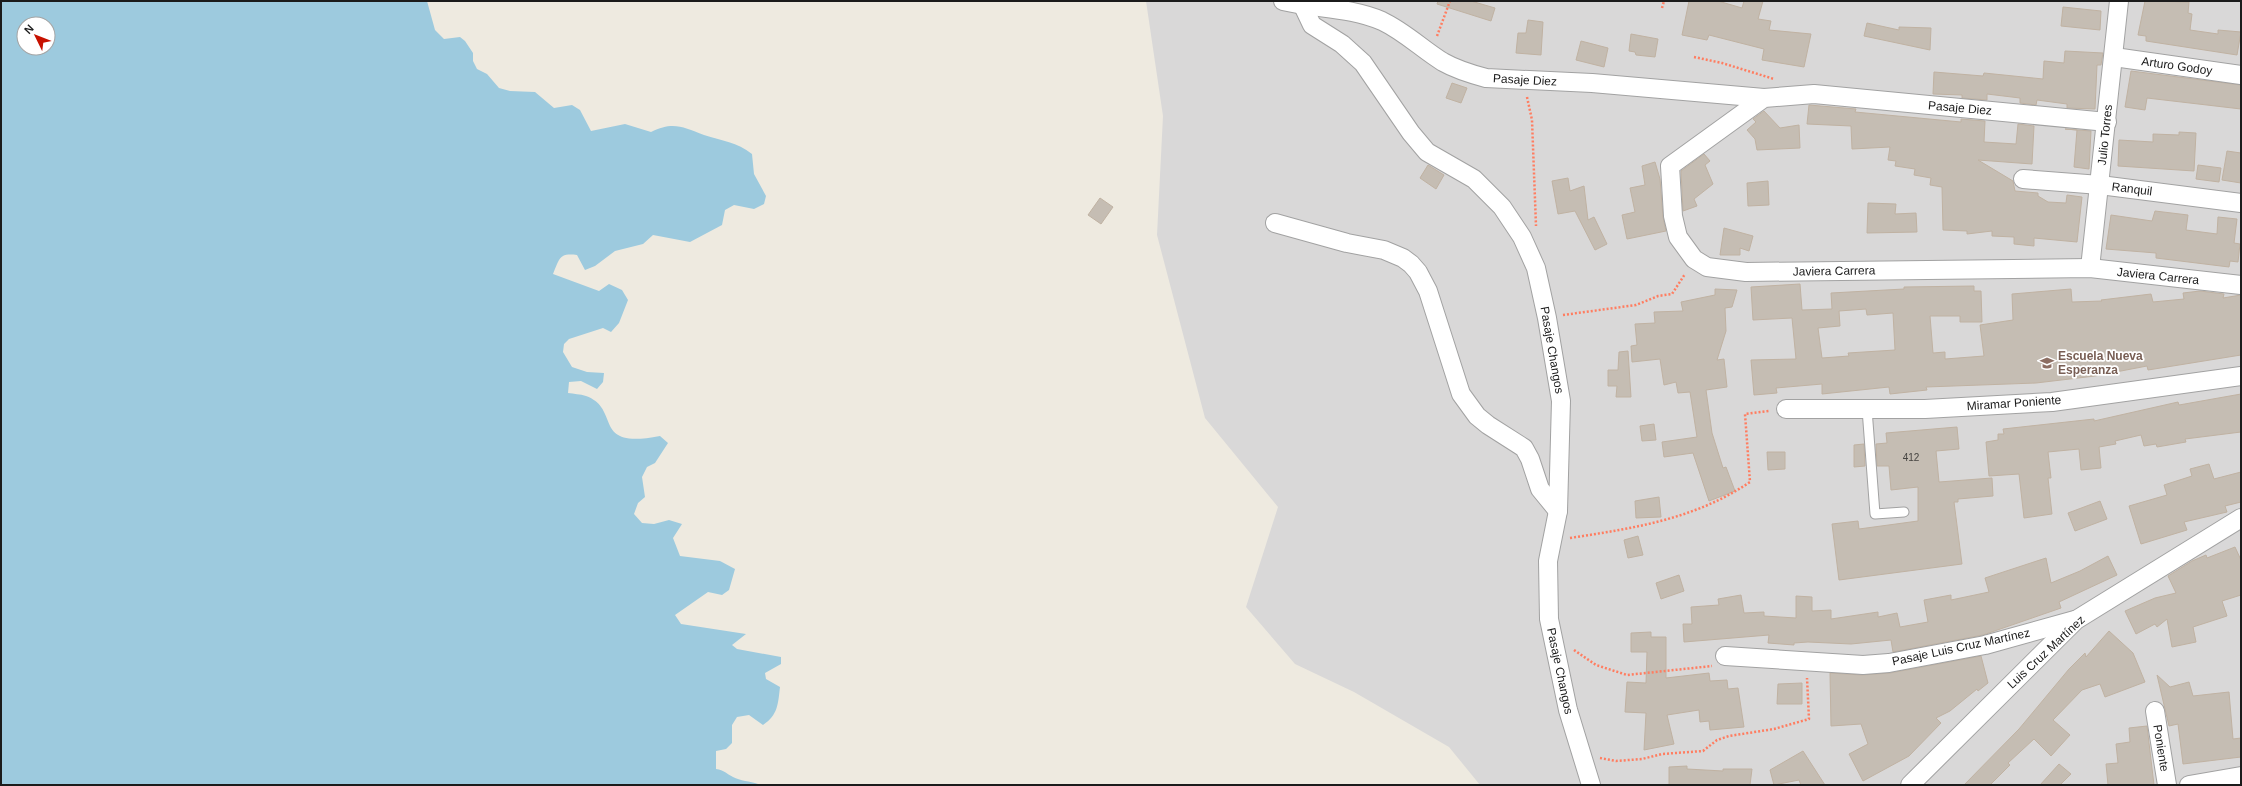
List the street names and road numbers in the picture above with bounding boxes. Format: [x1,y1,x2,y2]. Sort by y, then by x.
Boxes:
street label: Arturo Godoy [2141,54,2213,78]
street label: Pasaje Diez [1493,71,1557,89]
street label: Pasaje Diez [1927,98,1993,118]
street label: Julio Torres [2095,104,2115,166]
street label: Ranquil [2111,180,2153,198]
street label: Javiera Carrera [1793,263,1876,279]
street label: Javiera Carrera [2116,265,2200,287]
street label: Pasaje Changos [1537,305,1567,395]
street label: Miramar Poniente [1966,393,2062,413]
street label: Luis Cruz Martínez [2004,613,2088,691]
street label: Pasaje Changos [1544,626,1576,716]
street label: Pasaje Luis Cruz Martínez [1891,626,2031,668]
street label: Poniente [2150,724,2172,773]

